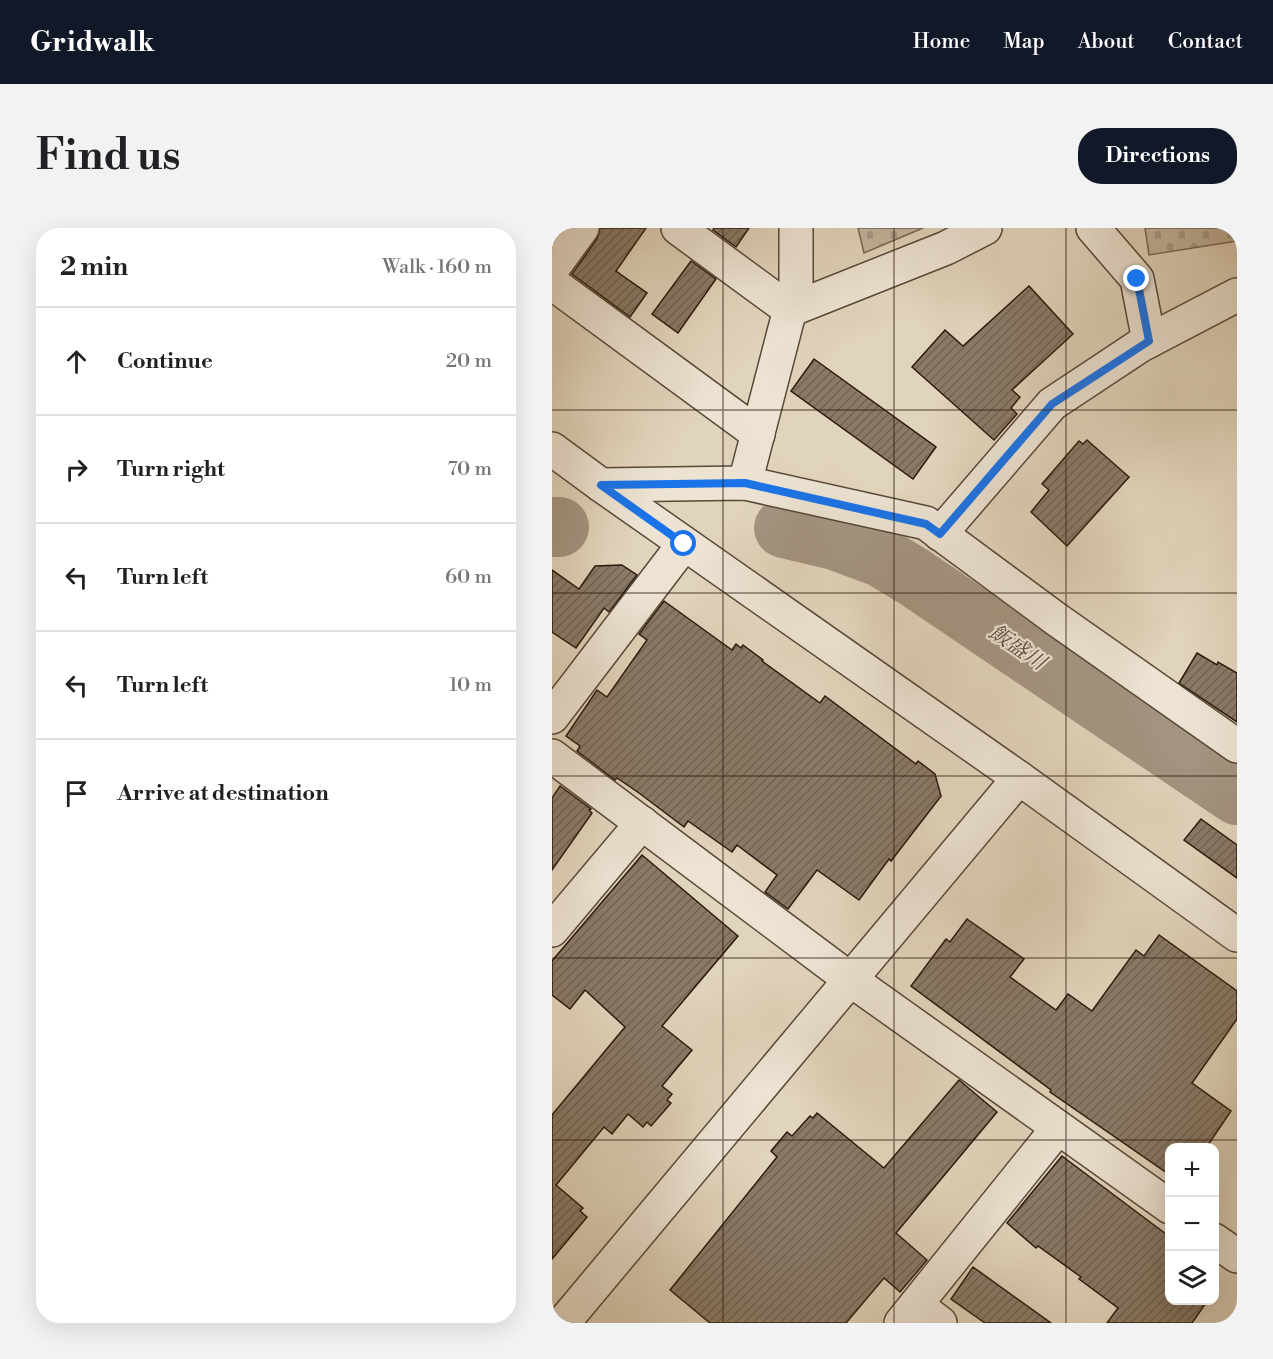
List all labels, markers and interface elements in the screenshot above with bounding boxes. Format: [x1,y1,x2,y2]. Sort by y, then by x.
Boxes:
text: Gridwalk [30,25,154,60]
text: Home [913,29,970,55]
text: Map [1003,29,1045,55]
text: About [1078,29,1135,55]
text: Contact [1168,29,1243,55]
button: Directions [1078,128,1237,184]
text: Find us [36,130,180,183]
text: 2 min [60,251,128,283]
text: Walk · 160 m [382,255,492,280]
route end [1123,265,1149,291]
icon: ahead [60,345,93,378]
text: Continue [117,348,213,375]
text: 20 m [446,349,492,374]
icon: right [60,453,93,486]
text: Turn right [117,456,225,483]
text: 70 m [448,457,492,482]
route start [670,530,696,556]
icon: left [60,561,93,594]
text: Turn left [117,564,208,591]
text: 60 m [445,565,492,590]
water label: 飯盛川 [984,620,1052,678]
icon: left [60,669,93,702]
text: Turn left [117,672,208,699]
text: 10 m [449,673,492,698]
icon: arrive [60,777,93,810]
text: Arrive at destination [117,780,329,807]
map controls [1165,1143,1219,1305]
button: + [1165,1143,1219,1197]
button: − [1165,1197,1219,1251]
button: layers [1165,1251,1219,1305]

